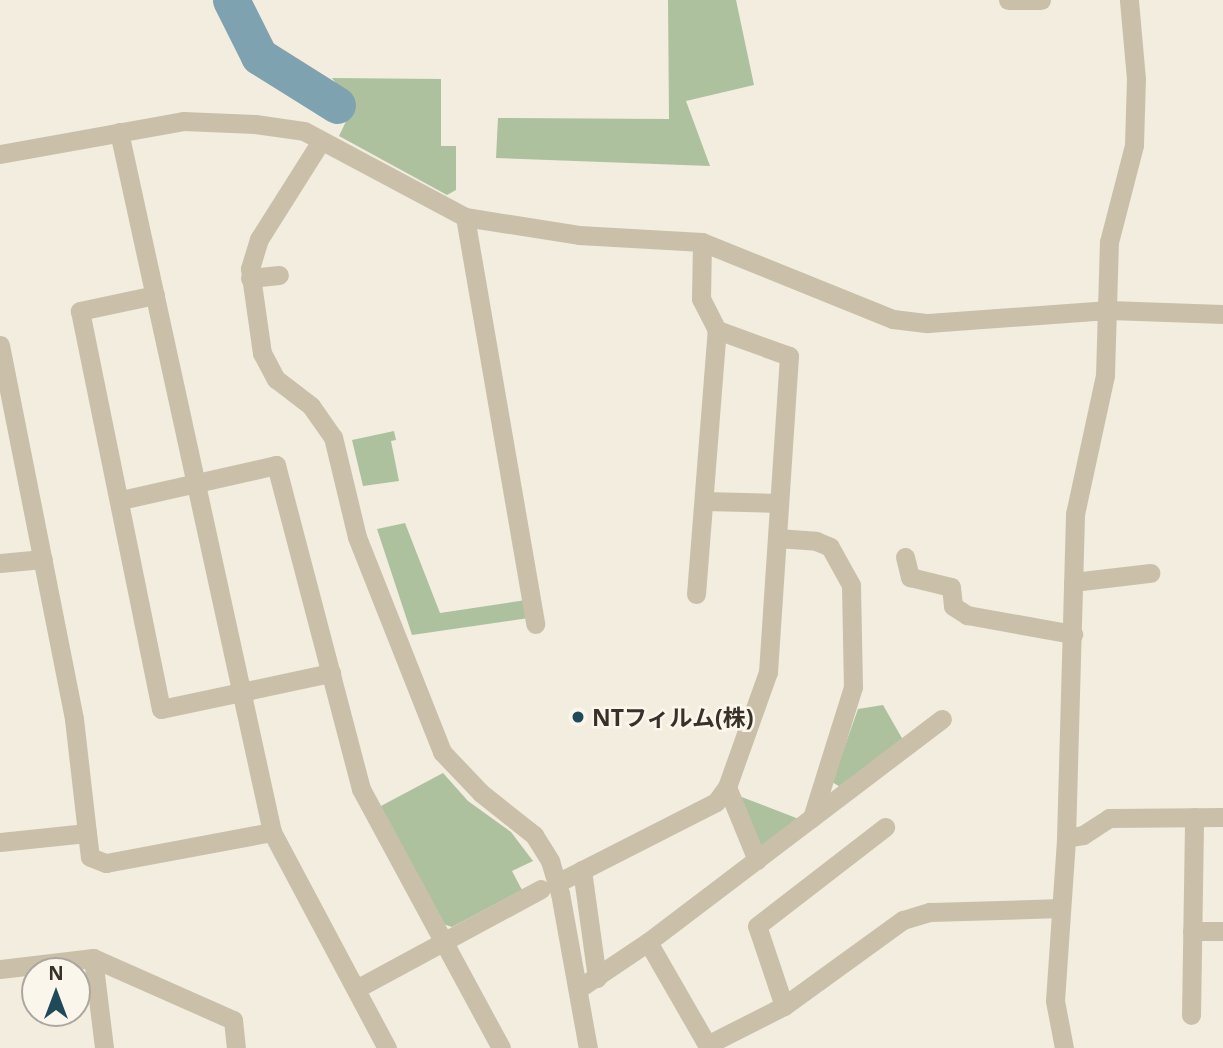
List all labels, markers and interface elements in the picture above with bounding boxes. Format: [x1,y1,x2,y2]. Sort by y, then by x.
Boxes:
place label: NTフィルム(株) [592,703,755,731]
marker: NTフィルム(株) [570,709,586,725]
north arrow [21,957,91,1027]
text: N [48,960,64,986]

